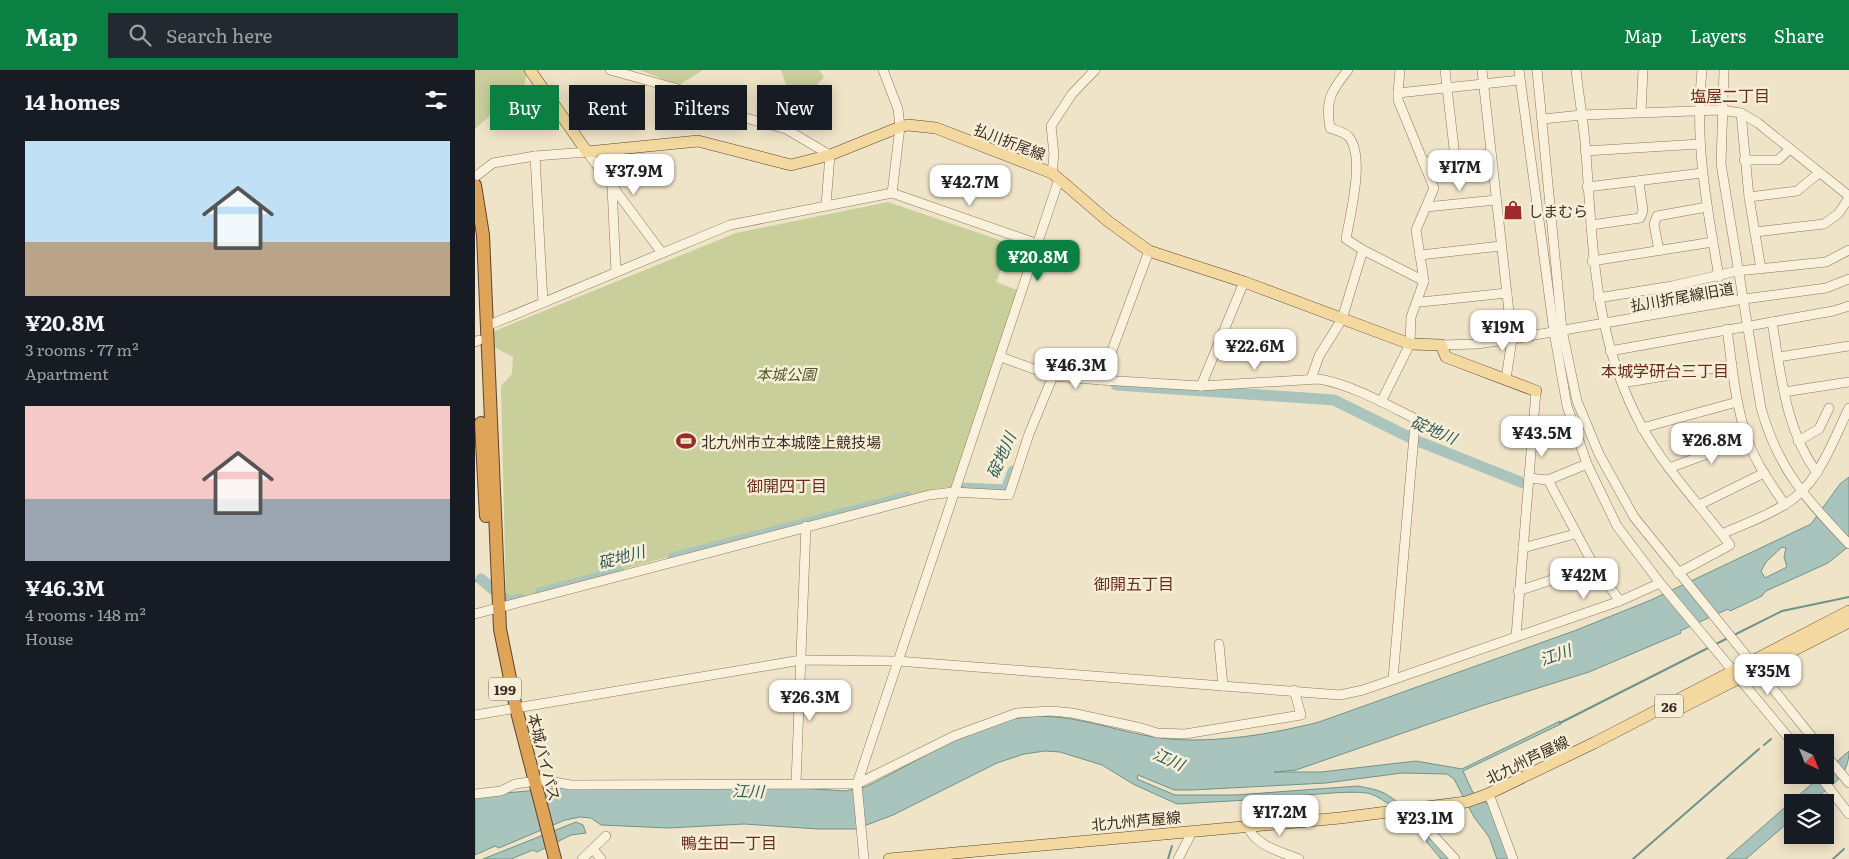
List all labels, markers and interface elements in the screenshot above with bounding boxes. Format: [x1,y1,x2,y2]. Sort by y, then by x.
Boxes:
search box [108,13,458,58]
text: Map [25,18,78,53]
icon: search [126,21,154,49]
text: Search here [166,21,272,49]
text: Map [1624,22,1662,49]
text: Layers [1690,22,1746,49]
text: Share [1774,22,1824,49]
district label: 塩屋二丁目 [1690,83,1770,107]
text: 14 homes [25,85,120,116]
chip: Buy [490,85,559,130]
chip: Rent [569,85,645,130]
chip: Filters [655,85,747,130]
chip: New [757,85,832,130]
icon: filters [422,86,450,114]
street label: 払川折尾線 [971,117,1049,165]
pin: ¥17M [1430,150,1490,192]
pin: ¥37.9M [593,154,675,196]
text: ¥17M [1439,154,1481,178]
text: ¥37.9M [605,158,663,182]
pin: ¥42.7M [929,164,1011,207]
text: ¥42.7M [941,169,999,193]
icon: home [193,173,283,263]
shop icon: しまむら [1502,199,1524,221]
place label: しまむら [1528,199,1588,222]
pin: ¥20.8M [997,240,1079,282]
text: ¥20.8M [1008,244,1068,268]
street label: 払川折尾線旧道 [1628,276,1736,316]
text: ¥20.8M [25,306,105,337]
pin: ¥19M [1473,310,1533,352]
text: ¥19M [1481,314,1525,338]
pin: ¥22.6M [1214,328,1296,371]
text: ¥22.6M [1225,333,1285,357]
text: 3 rooms · 77 m² [25,337,139,361]
pin: ¥46.3M [1035,348,1117,390]
text: ¥46.3M [1046,352,1106,376]
district label: 本城学研台三丁目 [1601,358,1729,382]
text: Apartment [25,361,109,385]
park label: 本城公園 [756,362,818,385]
water label: 碇地川 [1407,409,1463,450]
pin: ¥43.5M [1501,416,1583,458]
text: ¥43.5M [1512,420,1572,444]
pin: ¥26.8M [1671,422,1753,465]
water label: 碇地川 [979,426,1022,482]
text: ¥26.8M [1682,427,1742,451]
sports icon: 北九州市立本城陸上競技場 [675,430,697,452]
place label: 北九州市立本城陸上競技場 [701,430,881,453]
icon: home [193,438,283,528]
district label: 御開四丁目 [747,473,827,497]
water label: 碇地川 [595,538,649,574]
pin: ¥42M [1554,558,1614,600]
text: ¥42M [1561,562,1607,586]
text: ¥46.3M [25,571,105,602]
district label: 御開五丁目 [1094,571,1174,595]
text: 4 rooms · 148 m² [25,602,146,626]
text: House [25,626,73,650]
water label: 江川 [1536,637,1576,671]
pin: ¥35M [1738,654,1798,696]
text: ¥35M [1745,658,1791,682]
road number: 199 [489,678,521,700]
pin: ¥26.3M [769,680,851,722]
text: ¥26.3M [780,684,840,708]
road number: 26 [1655,694,1683,718]
street label: 本城バイパス [523,711,567,803]
street label: 北九州芦屋線 [1482,729,1572,789]
north arrow [1784,734,1834,784]
map controls [1784,734,1834,844]
water label: 江川 [1149,741,1190,776]
water label: 江川 [732,777,766,803]
pin: ¥17.2M [1239,794,1321,837]
button: layers [1784,794,1834,844]
text: ¥17.2M [1253,799,1307,823]
pin: ¥23.1M [1384,800,1466,843]
street label: 北九州芦屋線 [1090,805,1182,835]
text: ¥23.1M [1396,805,1454,829]
district label: 鴨生田一丁目 [681,830,777,854]

